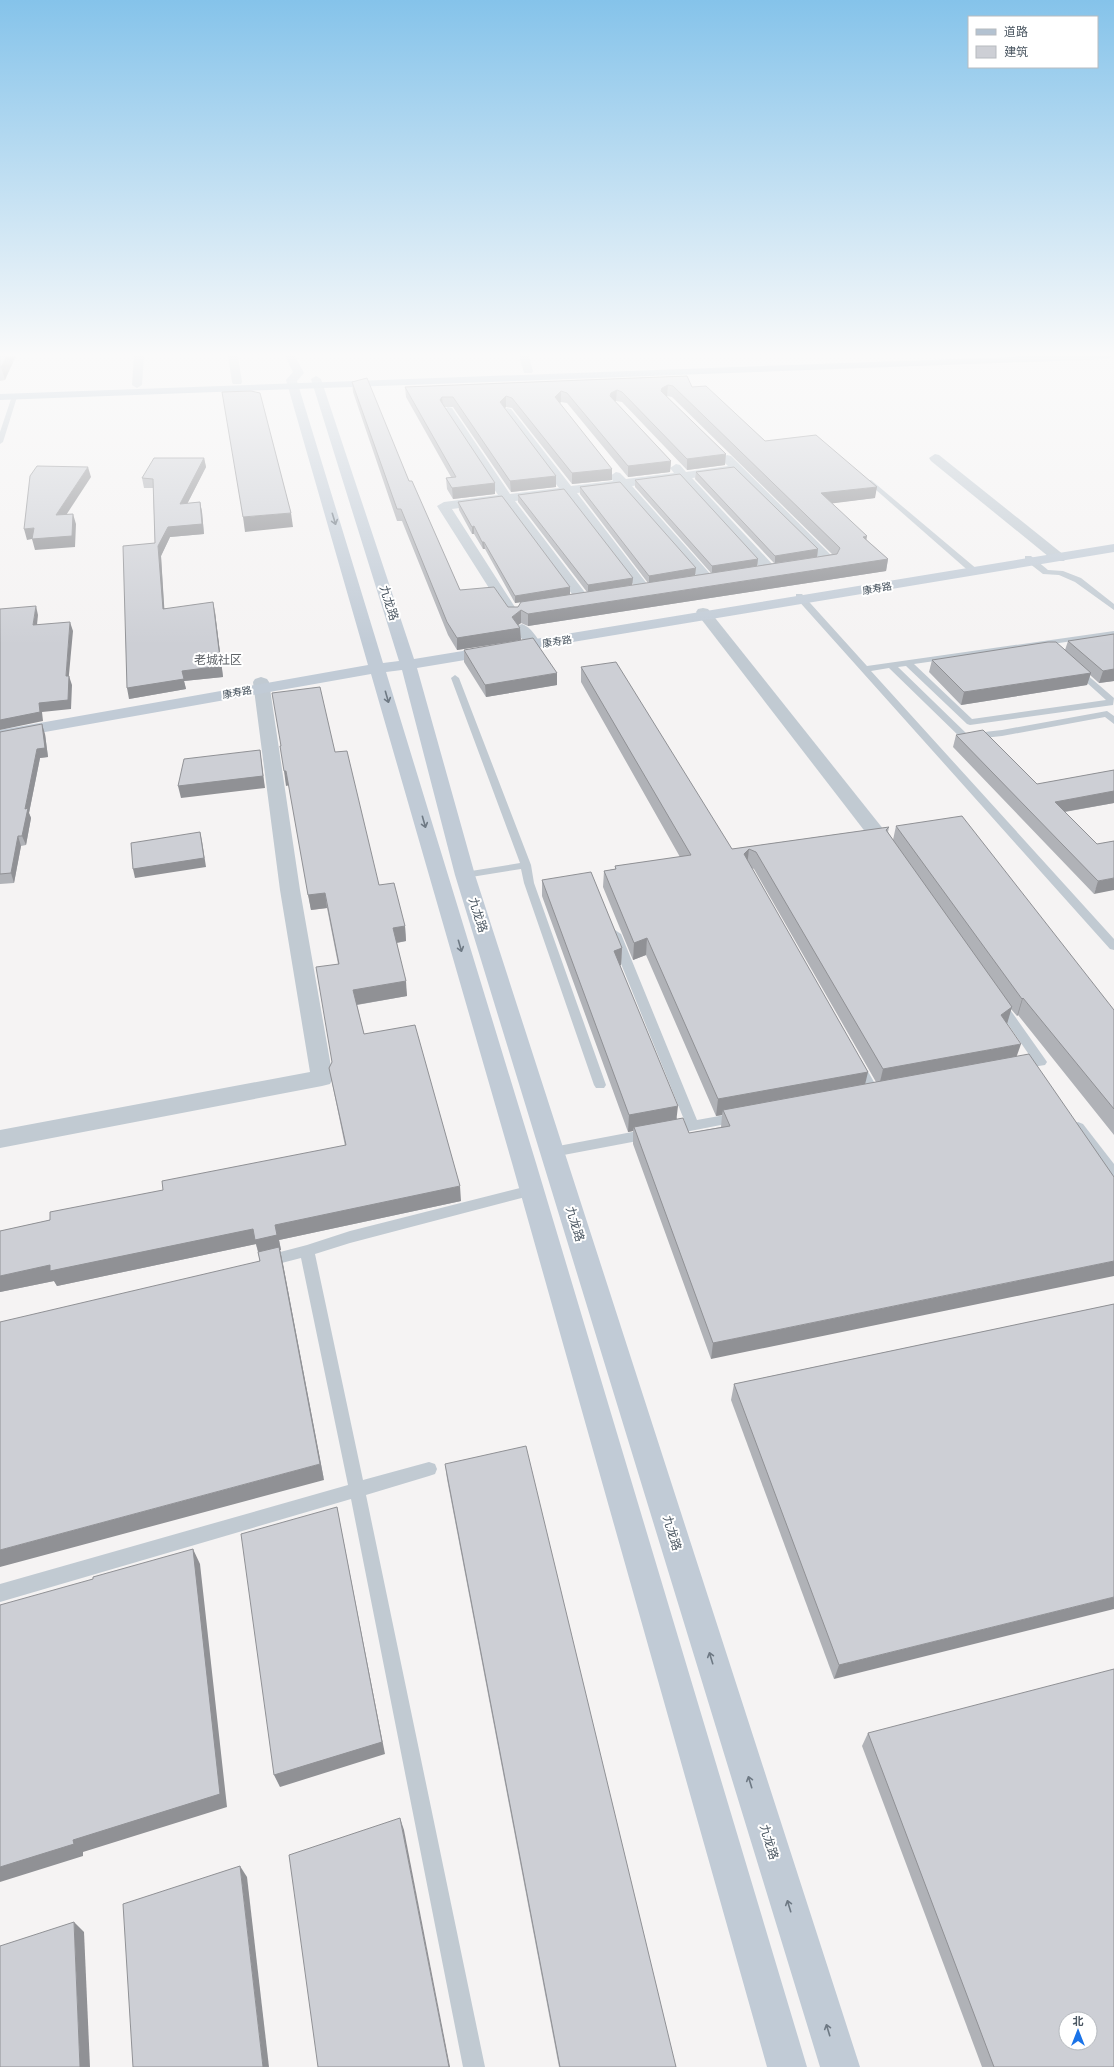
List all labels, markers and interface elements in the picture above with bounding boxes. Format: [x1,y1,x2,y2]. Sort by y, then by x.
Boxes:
legend [968,16,1098,68]
text: 道路 [1004,25,1028,39]
text: 建筑 [1004,45,1028,59]
one-way arrow [330,512,338,524]
street label: 康寿路 [861,580,893,597]
street label: 九龙路 [377,584,401,622]
street label: 康寿路 [541,634,573,649]
district label: 老城社区 [194,653,242,667]
street label: 康寿路 [221,684,253,701]
one-way arrow [384,690,391,703]
one-way arrow [421,815,428,828]
street label: 九龙路 [466,896,490,934]
one-way arrow [457,939,464,952]
street label: 九龙路 [563,1205,587,1243]
street label: 九龙路 [660,1514,684,1552]
one-way arrow [707,1651,714,1664]
one-way arrow [746,1775,753,1788]
street label: 九龙路 [757,1823,781,1861]
one-way arrow [785,1899,792,1912]
north arrow [1058,2011,1098,2051]
text: 北 [1073,2015,1084,2028]
one-way arrow [824,2023,831,2036]

